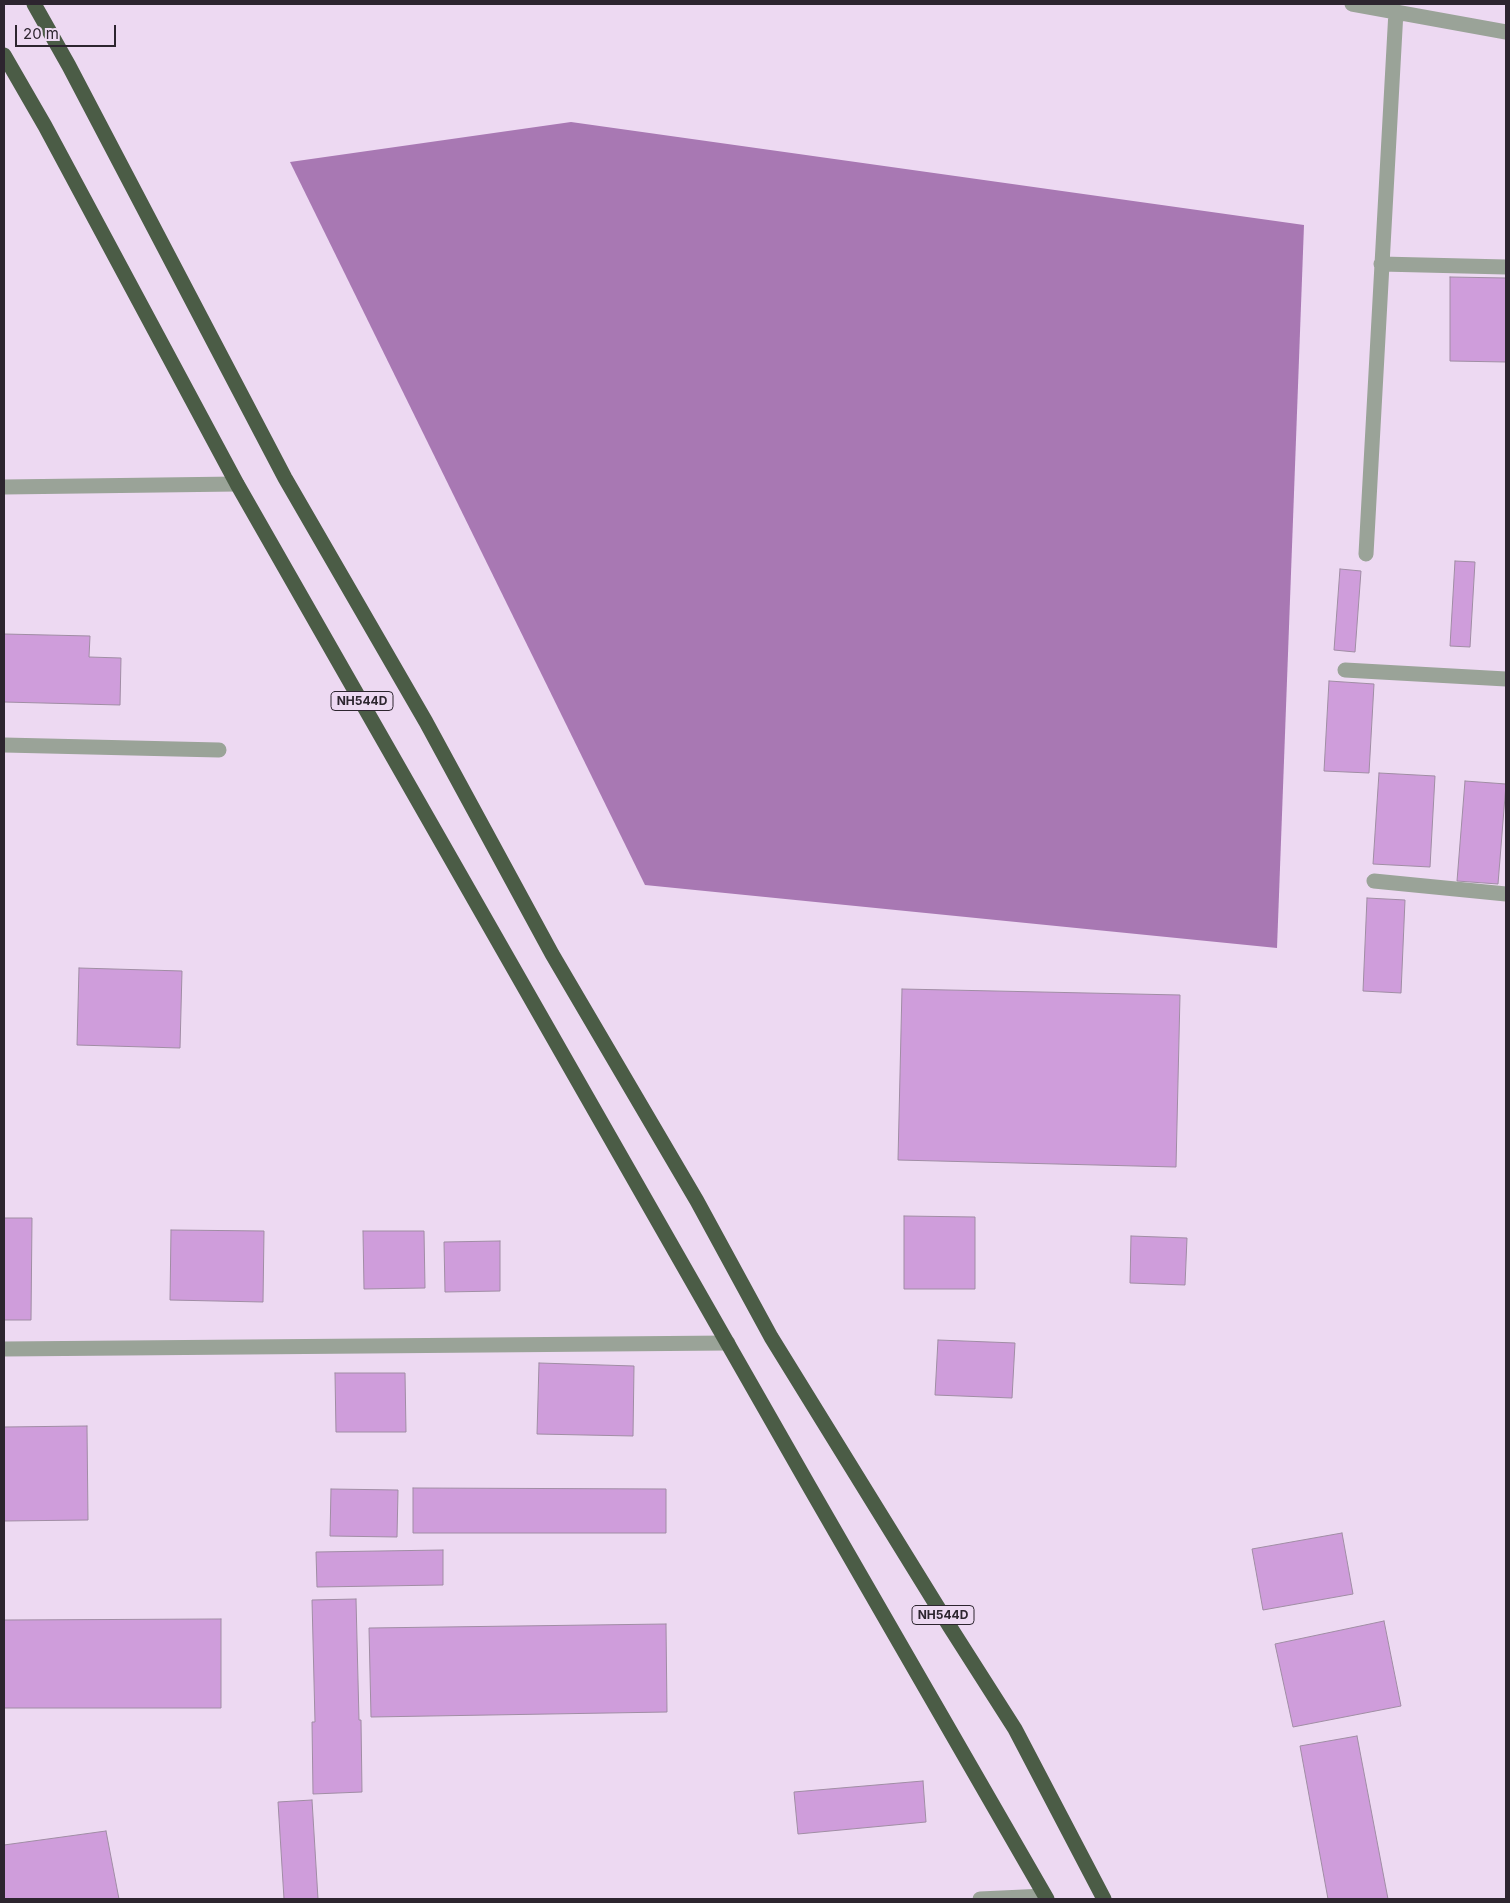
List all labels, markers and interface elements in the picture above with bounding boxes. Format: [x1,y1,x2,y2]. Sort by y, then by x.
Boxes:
scale bar [18,15,119,47]
text: 20 m [23,24,59,43]
road number: NH544D [331,691,393,710]
road number: NH544D [912,1606,974,1624]

